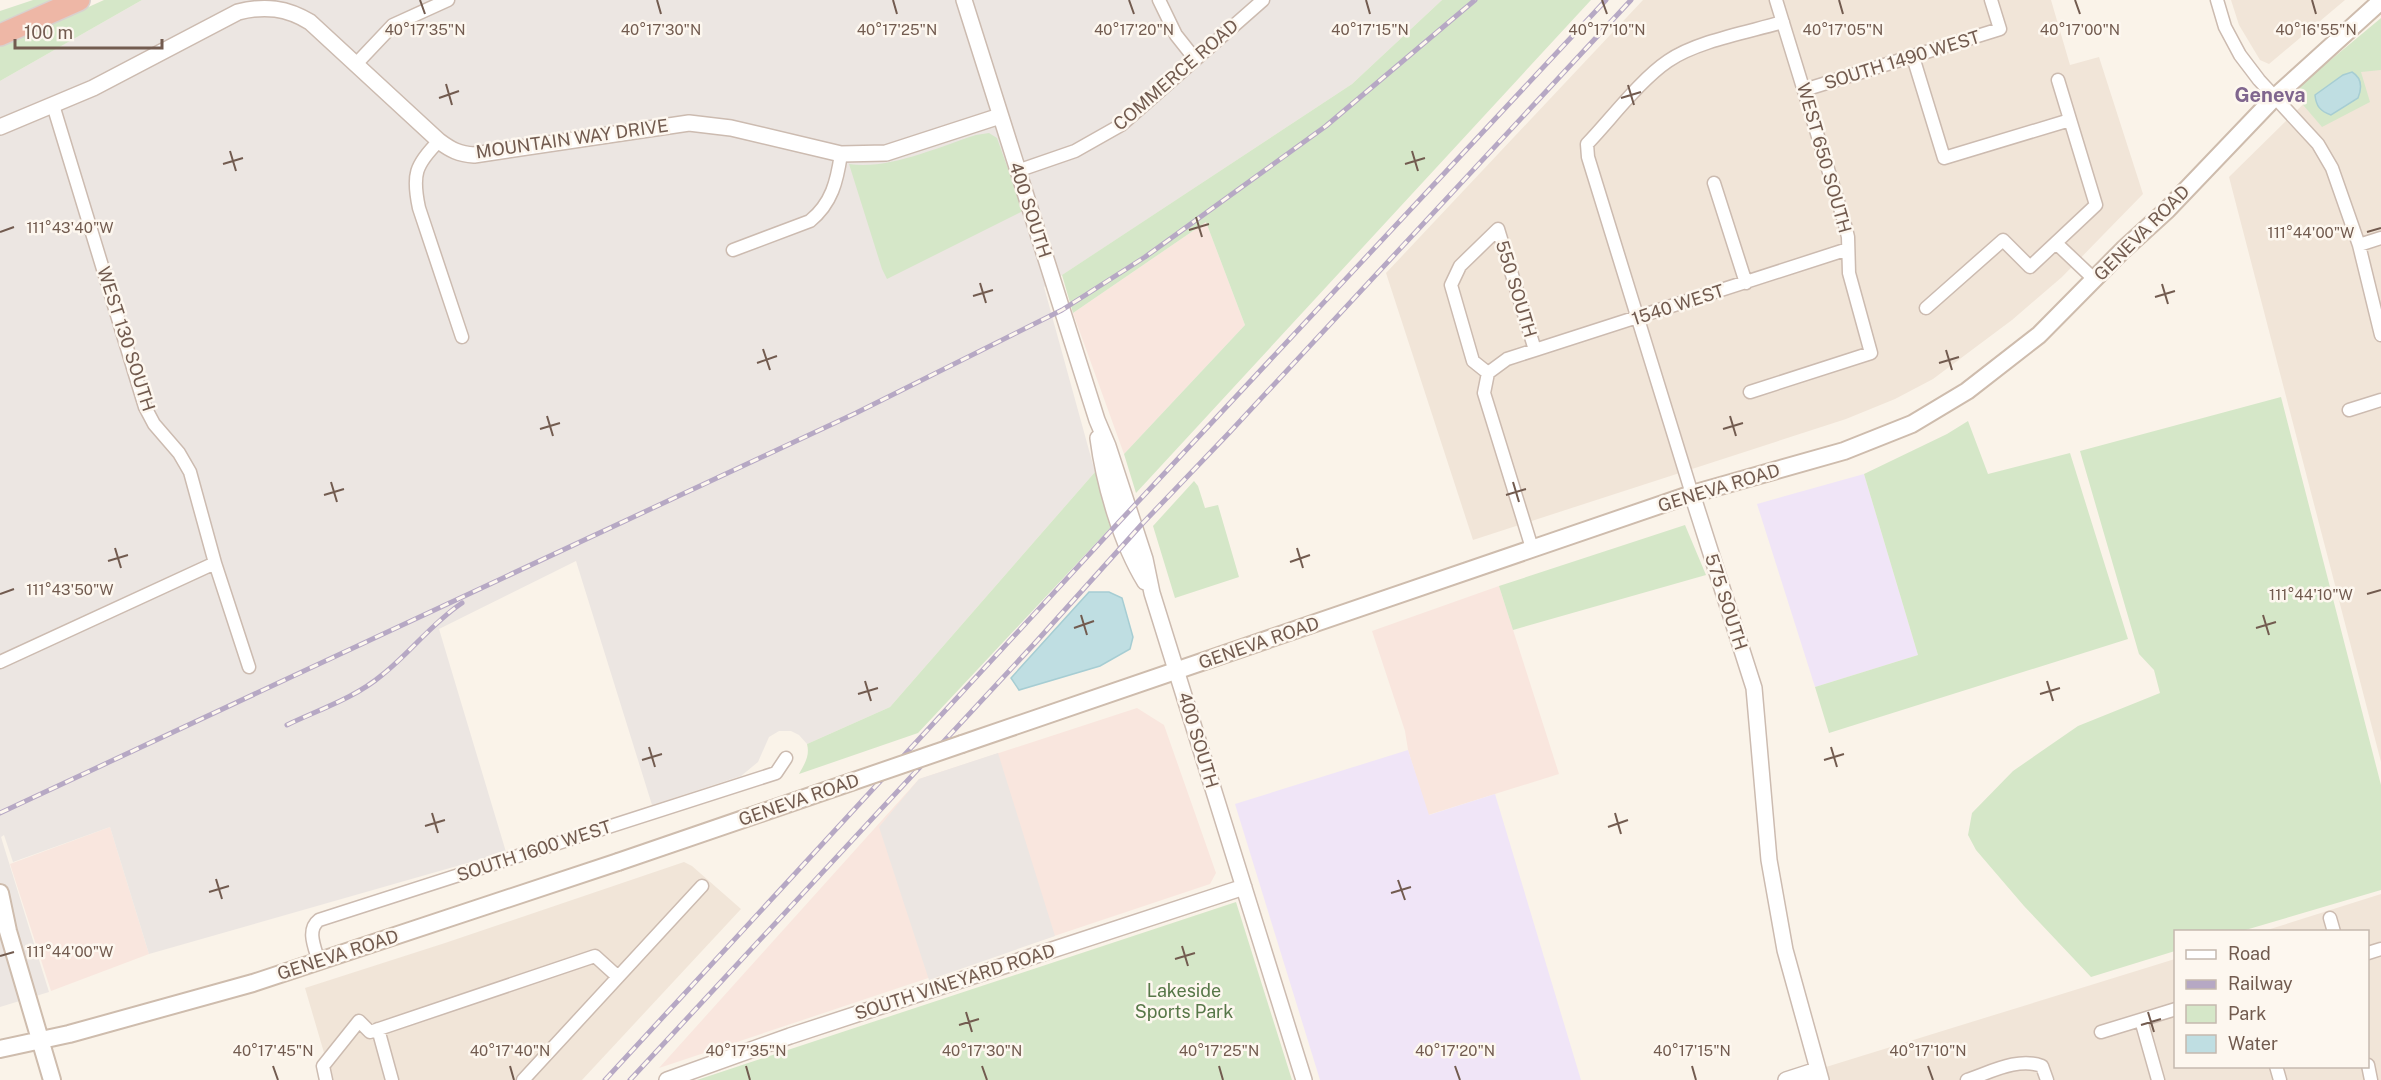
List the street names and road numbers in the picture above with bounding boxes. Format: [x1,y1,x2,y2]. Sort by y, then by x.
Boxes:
street label: COMMERCE ROAD [1109,15,1242,135]
street label: SOUTH 1490 WEST [1821,26,1983,93]
street label: WEST 650 SOUTH [1793,80,1856,235]
street label: MOUNTAIN WAY DRIVE [474,115,670,162]
street label: 400 SOUTH [1005,159,1056,260]
street label: GENEVA ROAD [2090,181,2194,285]
street label: 550 SOUTH [1492,238,1541,340]
street label: WEST 130 SOUTH [93,264,160,414]
street label: 1540 WEST [1629,280,1727,329]
street label: GENEVA ROAD [1655,459,1782,516]
street label: 575 SOUTH [1701,551,1752,653]
street label: GENEVA ROAD [1196,612,1322,673]
street label: 400 SOUTH [1174,689,1223,790]
street label: GENEVA ROAD [736,769,862,830]
street label: SOUTH 1600 WEST [454,816,614,885]
street label: GENEVA ROAD [275,925,401,984]
street label: SOUTH VINEYARD ROAD [852,939,1058,1024]

